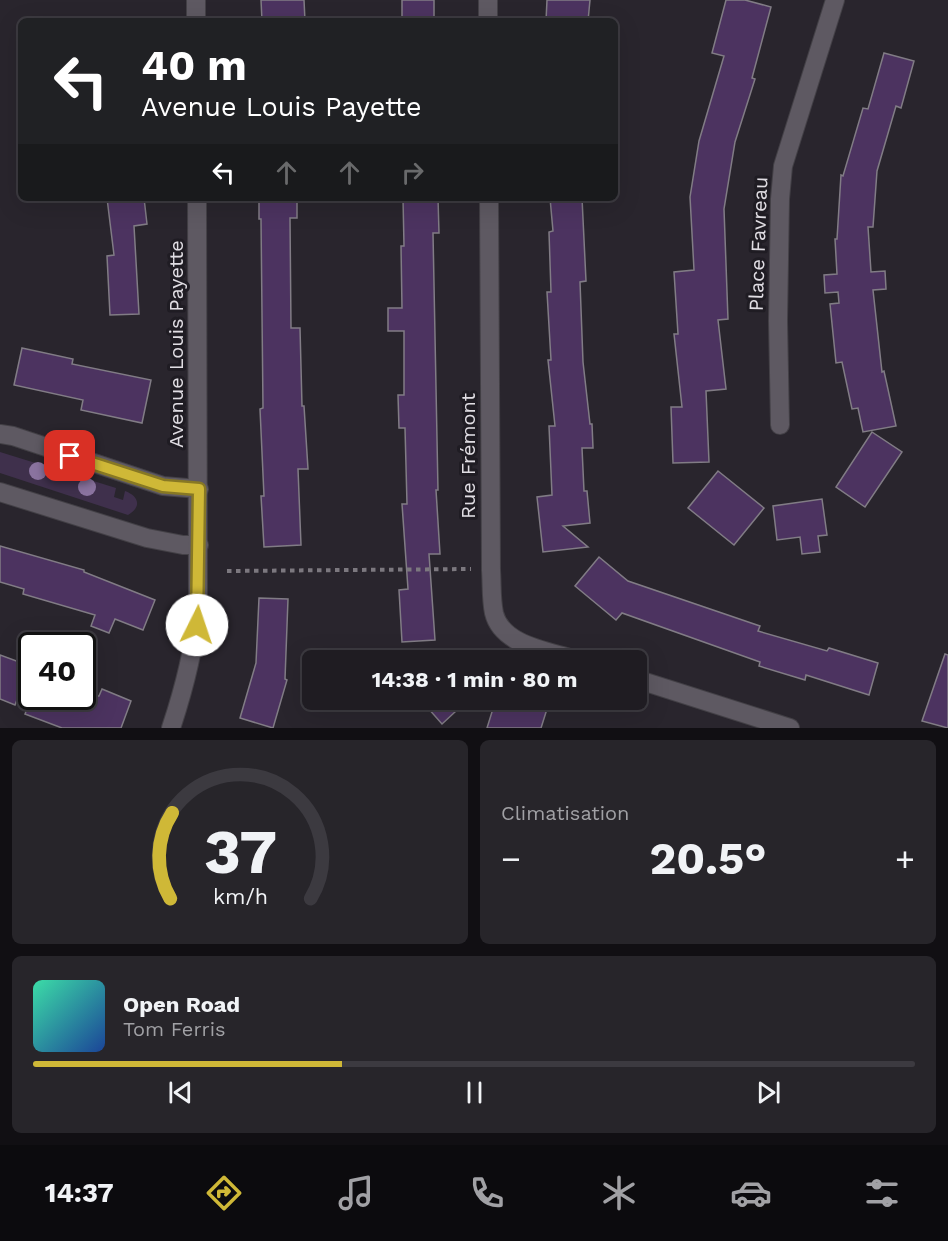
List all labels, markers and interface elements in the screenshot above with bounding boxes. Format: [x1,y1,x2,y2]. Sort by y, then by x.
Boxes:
text: 40 m [141,41,247,90]
icon: left [42,42,120,120]
text: Avenue Louis Payette [141,91,421,123]
icon: left [207,156,240,189]
icon: ahead [270,156,303,189]
icon: ahead [333,156,366,189]
icon: right [396,156,429,189]
street label: Place Favreau [744,176,772,312]
street label: Avenue Louis Payette [164,240,188,448]
street label: Rue Frémont [456,392,480,519]
pin [44,430,95,481]
icon: arrive [53,439,86,472]
position arrow [165,593,229,657]
speed limit sign: 40 [18,632,96,710]
text: 14:38 · 1 min · 80 m [372,667,577,692]
text: Climatisation [501,801,629,825]
text: 37 [203,815,277,888]
text: 20.5° [650,832,766,885]
text: − [501,839,521,878]
text: + [895,839,915,878]
text: km/h [212,884,268,909]
text: Open Road [123,992,240,1017]
text: Tom Ferris [123,1017,226,1041]
icon: previous [164,1076,197,1109]
icon: pause [458,1076,491,1109]
icon: next [752,1076,785,1109]
icon: directions [203,1172,245,1214]
icon: music [335,1172,377,1214]
icon: phone [466,1172,508,1214]
icon: climate [598,1172,640,1214]
icon: car [730,1172,772,1214]
icon: filters [861,1172,903,1214]
text: 14:37 [45,1177,114,1209]

